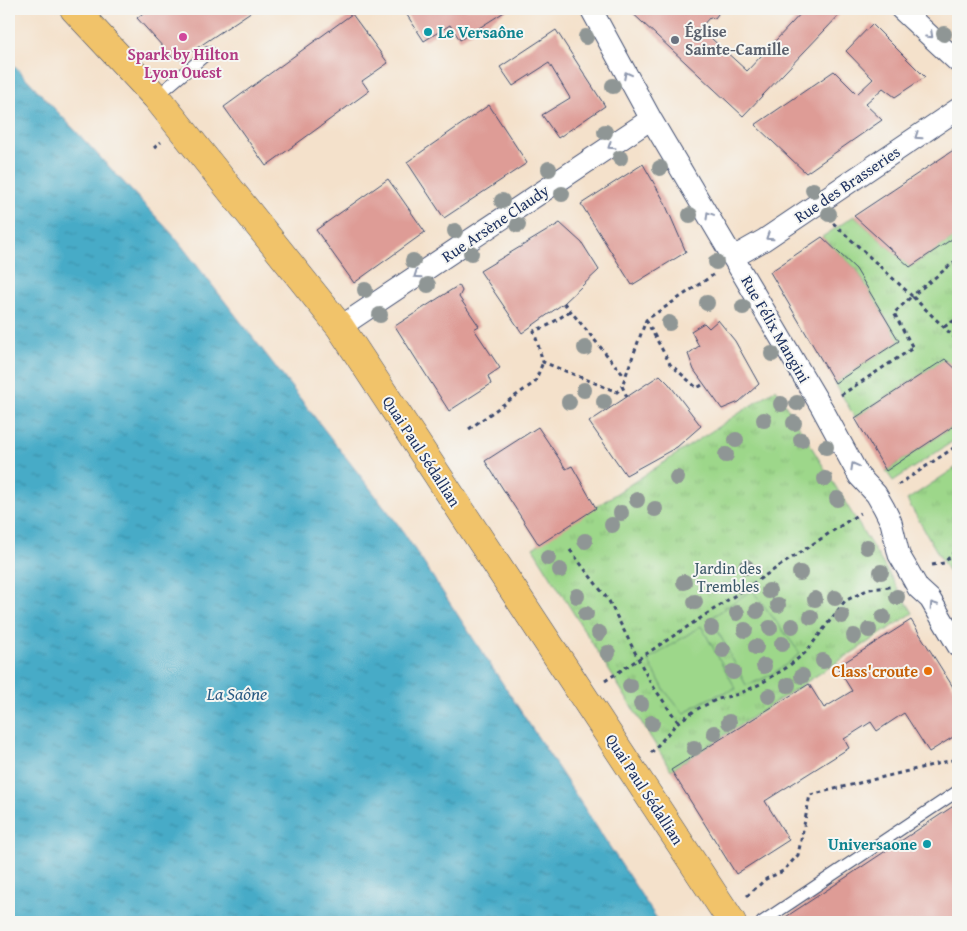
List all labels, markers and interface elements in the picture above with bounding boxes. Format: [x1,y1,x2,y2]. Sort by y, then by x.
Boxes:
place label: Église Sainte-Camille [685,19,790,61]
place label: Le Versaône [438,20,524,44]
marker: Le Versaône [422,26,434,38]
one-way arrow [924,29,933,38]
marker: Spark by Hilton Lyon Ouest [177,31,189,43]
marker: Église Sainte-Camille [669,34,681,46]
place label: Spark by Hilton Lyon Ouest [127,42,239,84]
one-way arrow [623,71,633,80]
one-way arrow [914,130,924,139]
one-way arrow [607,140,616,149]
street label: Rue des Brasseries [789,140,905,228]
street label: Rue Arsène Claudy [436,178,554,268]
one-way arrow [705,212,715,221]
one-way arrow [765,231,774,240]
one-way arrow [413,269,423,278]
street label: Rue Félix Mangini [735,271,817,388]
street label: Quai Paul Sédallian [377,391,467,511]
one-way arrow [850,463,860,472]
park label: Jardin des Trembles [693,556,761,598]
one-way arrow [929,601,939,610]
place label: Class'croute [831,659,918,683]
marker: Class'croute [922,665,934,677]
water label: La Saône [206,680,267,707]
street label: Quai Paul Sédallian [600,729,690,849]
place label: Universaone [828,832,917,856]
marker: Universaone [921,838,933,850]

